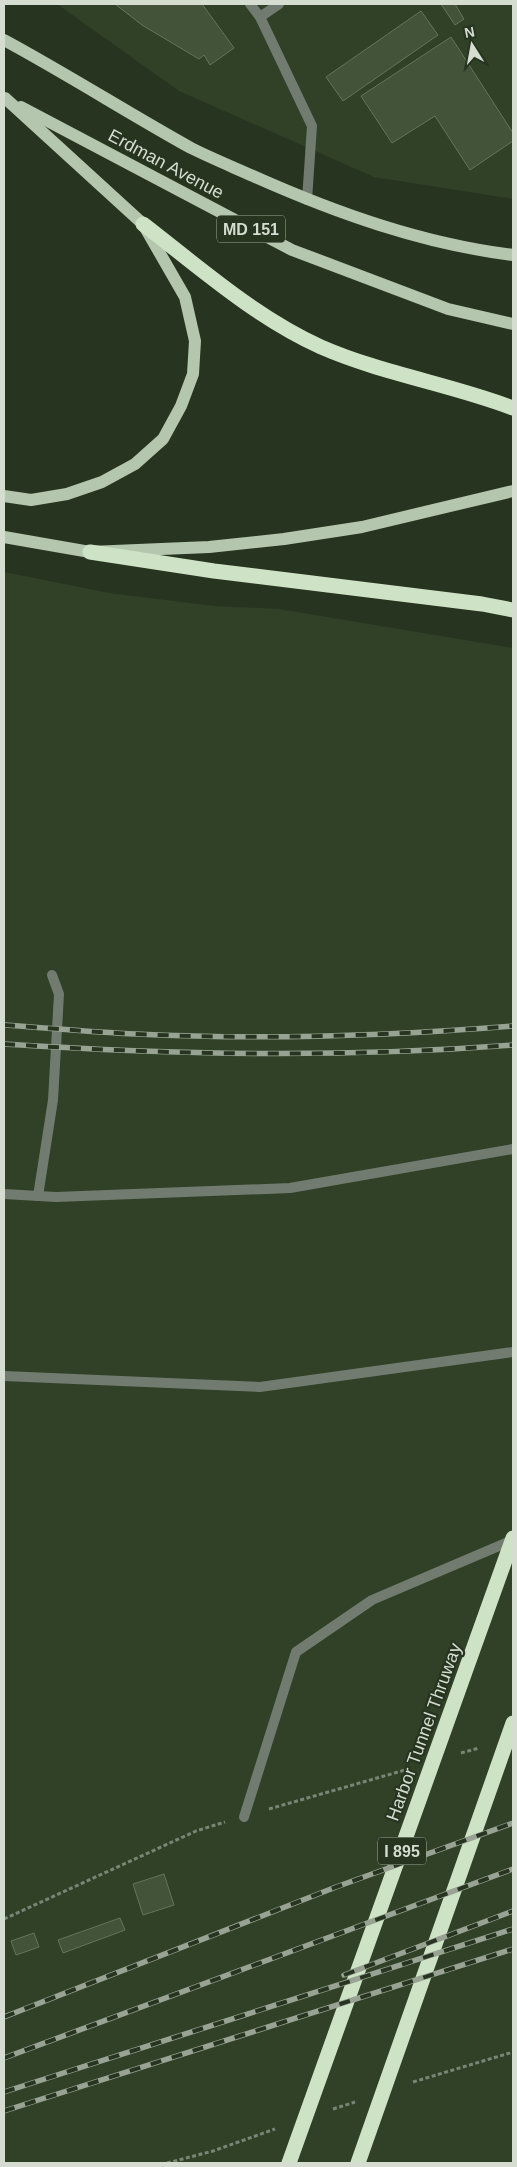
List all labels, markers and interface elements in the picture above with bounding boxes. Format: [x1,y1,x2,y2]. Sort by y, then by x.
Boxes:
north arrow [447,20,497,70]
text: N [463,23,476,41]
street label: Erdman Avenue [105,125,227,203]
road number: MD 151 [217,215,285,242]
street label: Harbor Tunnel Thruway [382,1640,466,1824]
road number: I 895 [378,1838,426,1864]

